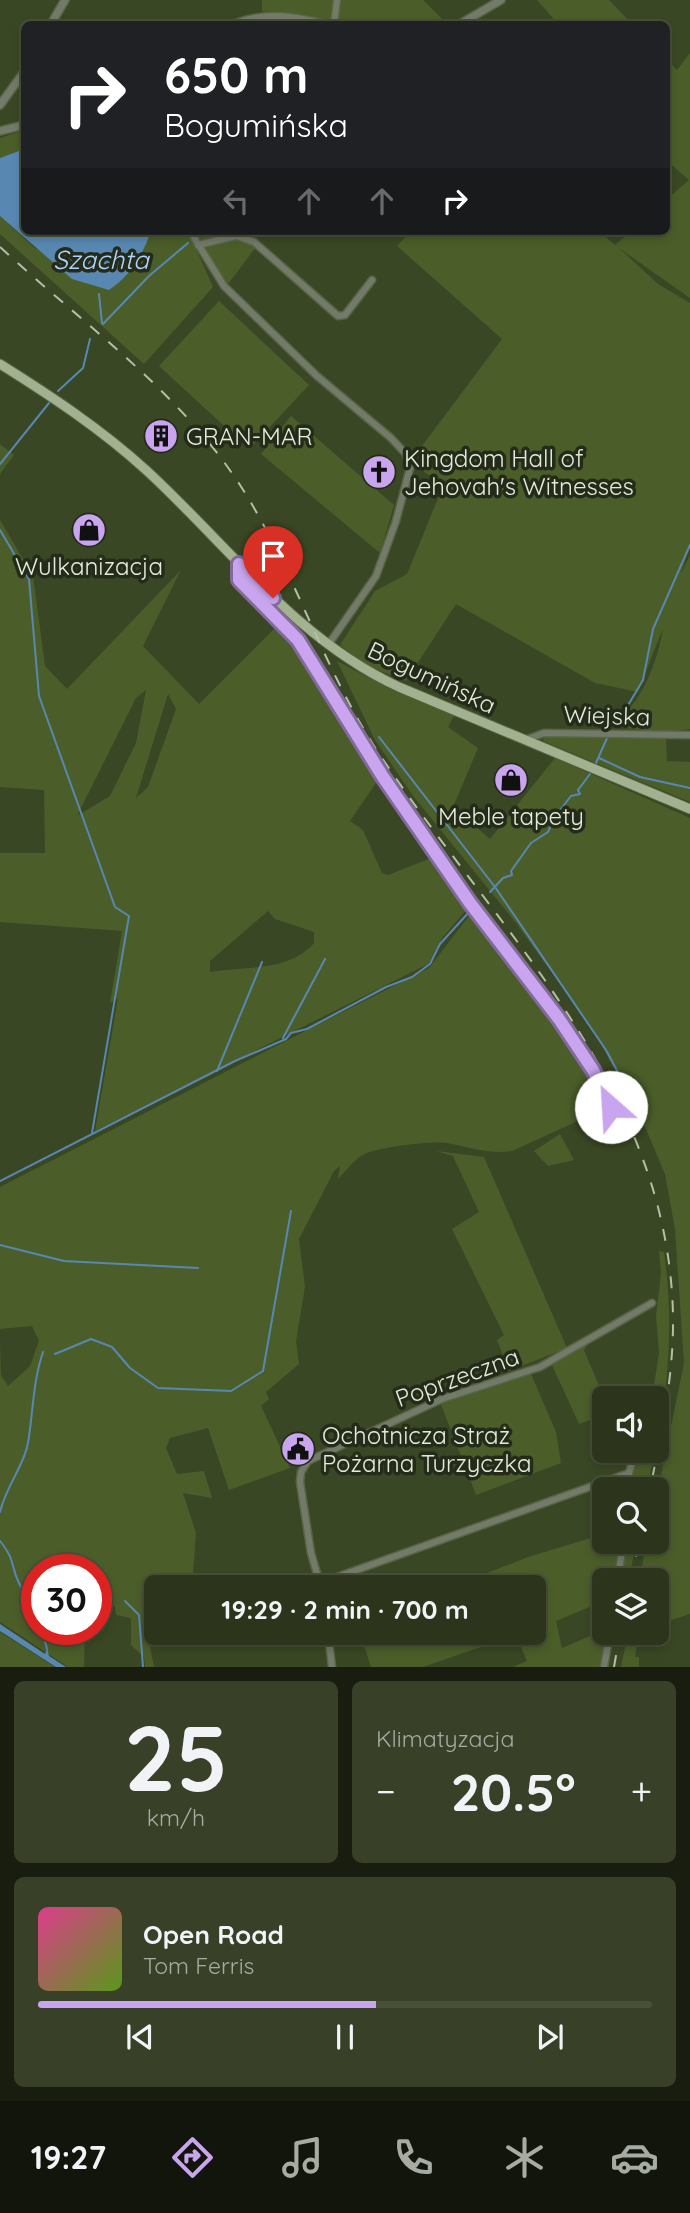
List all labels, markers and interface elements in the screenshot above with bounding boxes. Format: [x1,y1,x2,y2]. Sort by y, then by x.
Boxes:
text: 650 m [164,44,308,105]
icon: right [49,49,140,140]
text: Bogumińska [164,105,348,145]
icon: left [217,182,255,220]
icon: ahead [290,182,328,220]
icon: ahead [363,182,401,220]
icon: right [436,182,474,220]
water label: Szachta [53,243,150,276]
building icon: GRAN-MAR [142,417,180,455]
place label: GRAN-MAR [186,421,313,451]
place label: Kingdom Hall of Jehovah's Witnesses [404,443,634,501]
church icon: Kingdom Hall of Jehovah's Witnesses [360,453,398,491]
shop icon: Wulkanizacja [70,511,108,549]
pin [243,526,303,598]
icon: arrive [254,537,292,575]
place label: Wulkanizacja [15,551,163,581]
street label: Bogumińska [363,634,501,720]
street label: Wiejska [563,698,651,732]
shop icon: Meble tapety [492,761,530,799]
place label: Meble tapety [438,801,584,831]
position arrow [574,1070,648,1144]
street label: Poprzeczna [391,1341,523,1413]
map controls [592,1386,669,1645]
button: sound [592,1386,669,1463]
place label: Ochotnicza Straż Pożarna Turzyczka [322,1420,532,1478]
public building icon: Ochotnicza Straż Pożarna Turzyczka [279,1430,317,1468]
button: search [592,1477,669,1554]
speed limit sign: 30 [21,1554,112,1645]
button: layers [592,1568,669,1645]
text: 19:29 · 2 min · 700 m [221,1593,469,1626]
text: 25 [124,1700,228,1814]
text: Klimatyzacja [376,1724,515,1753]
text: 20.5° [451,1759,576,1824]
text: − [376,1767,396,1815]
text: + [631,1767,652,1815]
text: km/h [147,1803,205,1832]
text: Open Road [143,1918,284,1951]
text: Tom Ferris [143,1951,254,1980]
icon: previous [121,2018,159,2056]
icon: pause [326,2018,364,2056]
icon: next [531,2018,569,2056]
icon: directions [168,2133,217,2182]
icon: music [278,2133,327,2182]
icon: phone [389,2133,438,2182]
icon: climate [500,2133,549,2182]
icon: car [610,2133,659,2182]
text: 19:27 [31,2137,106,2177]

